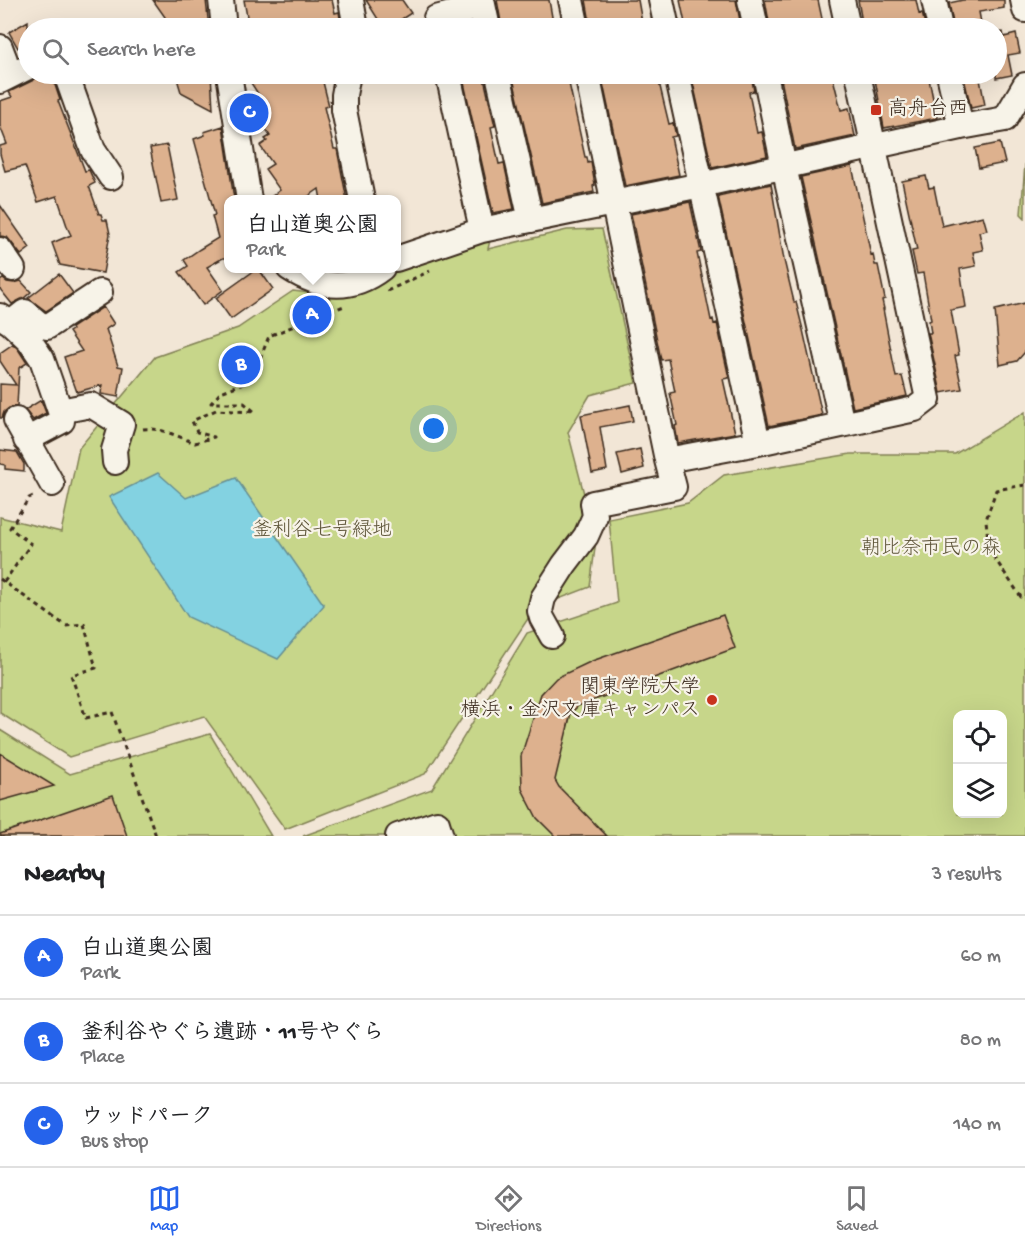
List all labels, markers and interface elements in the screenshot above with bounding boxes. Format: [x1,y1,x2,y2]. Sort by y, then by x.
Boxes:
search box [18,18,1007,84]
icon: search [39,35,72,68]
text: Search here [87,38,195,64]
pin: C [230,90,268,136]
place label: 高舟台西 [888,97,968,122]
marker: 高舟台西 [869,103,883,117]
popup [224,195,401,273]
text: 白山道奥公園 [246,214,379,240]
text: Park [246,240,285,263]
pin: A [292,292,332,338]
pin: B [222,342,260,388]
your location [419,414,448,443]
park label: 釜利谷七号緑地 [252,518,392,543]
park label: 朝比奈市民の森 [861,536,1001,561]
place label: 関東学院大学 横浜・金沢文庫キャンパス [461,675,700,723]
marker: 関東学院大学 横浜・金沢文庫キャンパス [705,693,719,707]
map controls [953,710,1007,818]
button: locate [953,710,1007,764]
button: layers [953,764,1007,818]
text: Nearby [24,860,105,891]
text: 3 results [932,864,1001,887]
text: 白山道奥公園 [81,937,213,963]
text: A [38,946,49,969]
text: 60 m [961,946,1001,969]
text: Park [81,963,119,986]
text: 釜利谷やぐら遺跡・11号やぐら [81,1021,385,1047]
text: B [38,1030,49,1053]
text: 80 m [960,1030,1001,1053]
text: Place [81,1047,125,1070]
text: ウッドパーク [81,1105,213,1131]
text: C [38,1114,49,1137]
text: 140 m [953,1114,1001,1137]
text: Bus stop [81,1131,148,1154]
tab: Map [148,1182,181,1237]
tab: Directions [476,1182,541,1237]
tab: Saved [836,1182,877,1237]

